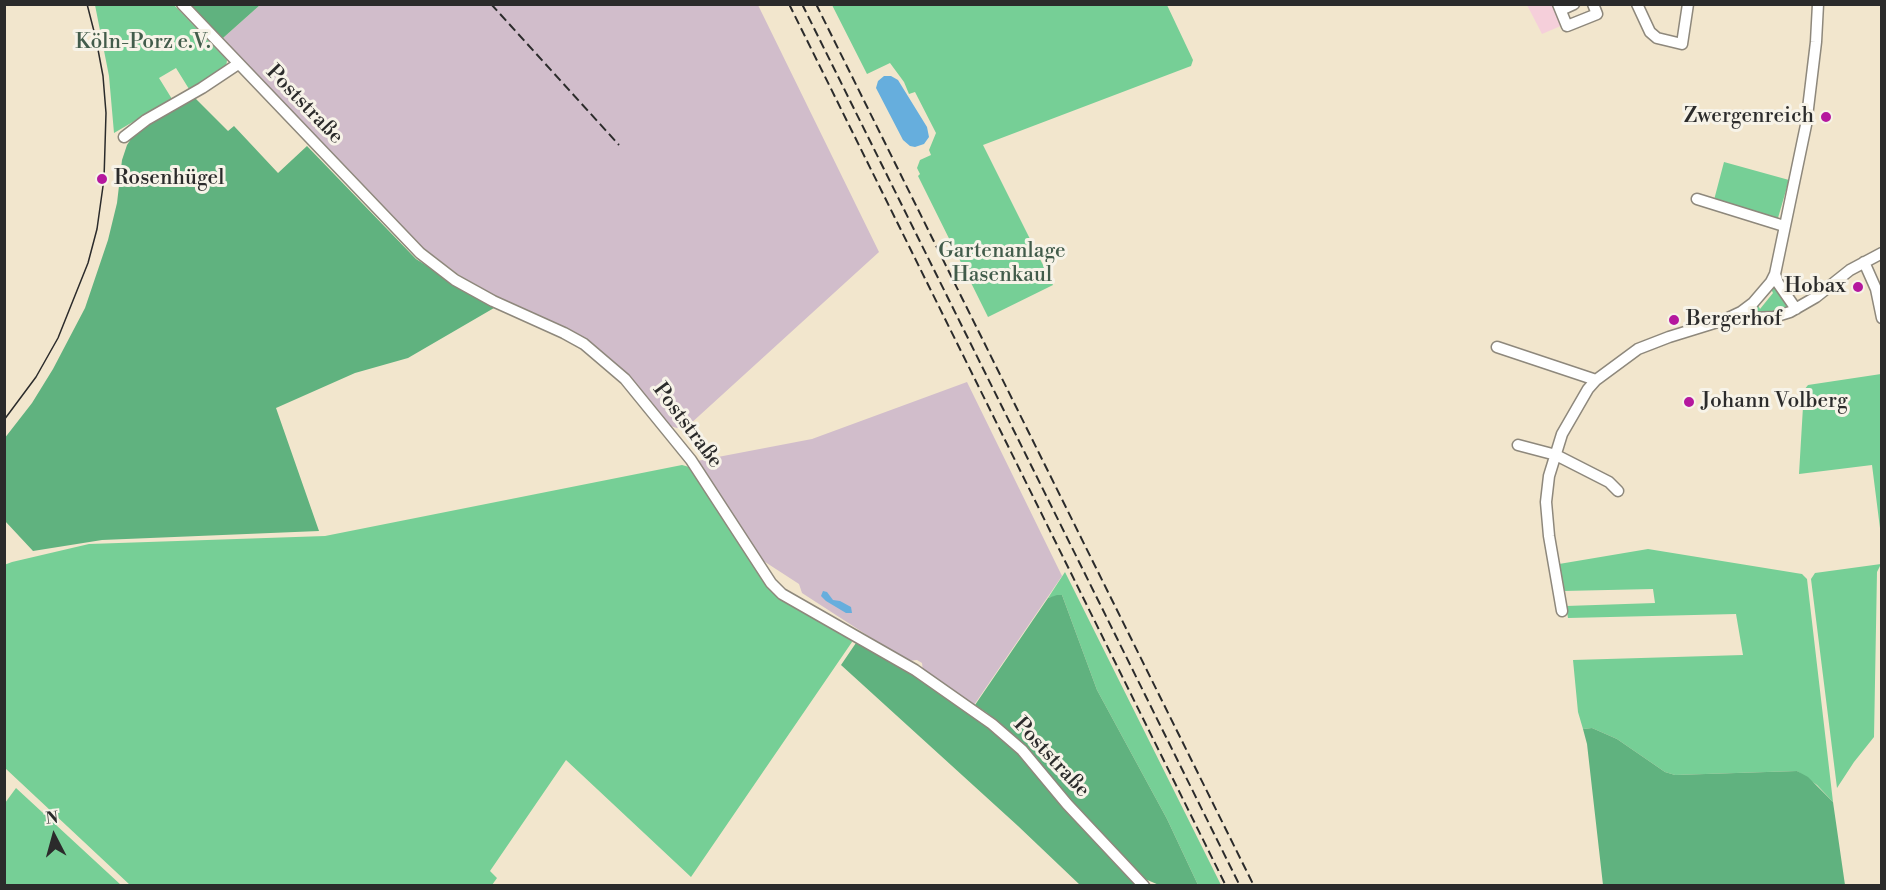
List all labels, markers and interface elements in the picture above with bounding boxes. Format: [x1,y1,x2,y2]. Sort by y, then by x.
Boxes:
park label: Köln-Porz e.V. [75,30,211,56]
street label: Poststraße [260,60,348,150]
place label: Zwergenreich [1684,104,1814,130]
marker: Zwergenreich [1819,110,1833,124]
place label: Rosenhügel [114,166,224,192]
marker: Rosenhügel [95,172,109,186]
park label: Gartenanlage Hasenkaul [938,239,1066,289]
place label: Hobax [1784,274,1846,300]
marker: Hobax [1851,280,1865,294]
place label: Bergerhof [1686,307,1782,333]
marker: Bergerhof [1667,313,1681,327]
street label: Poststraße [647,378,727,474]
place label: Johann Volberg [1701,389,1848,415]
marker: Johann Volberg [1682,395,1696,409]
street label: Poststraße [1008,713,1094,803]
north arrow [24,806,84,866]
text: N [45,807,59,829]

